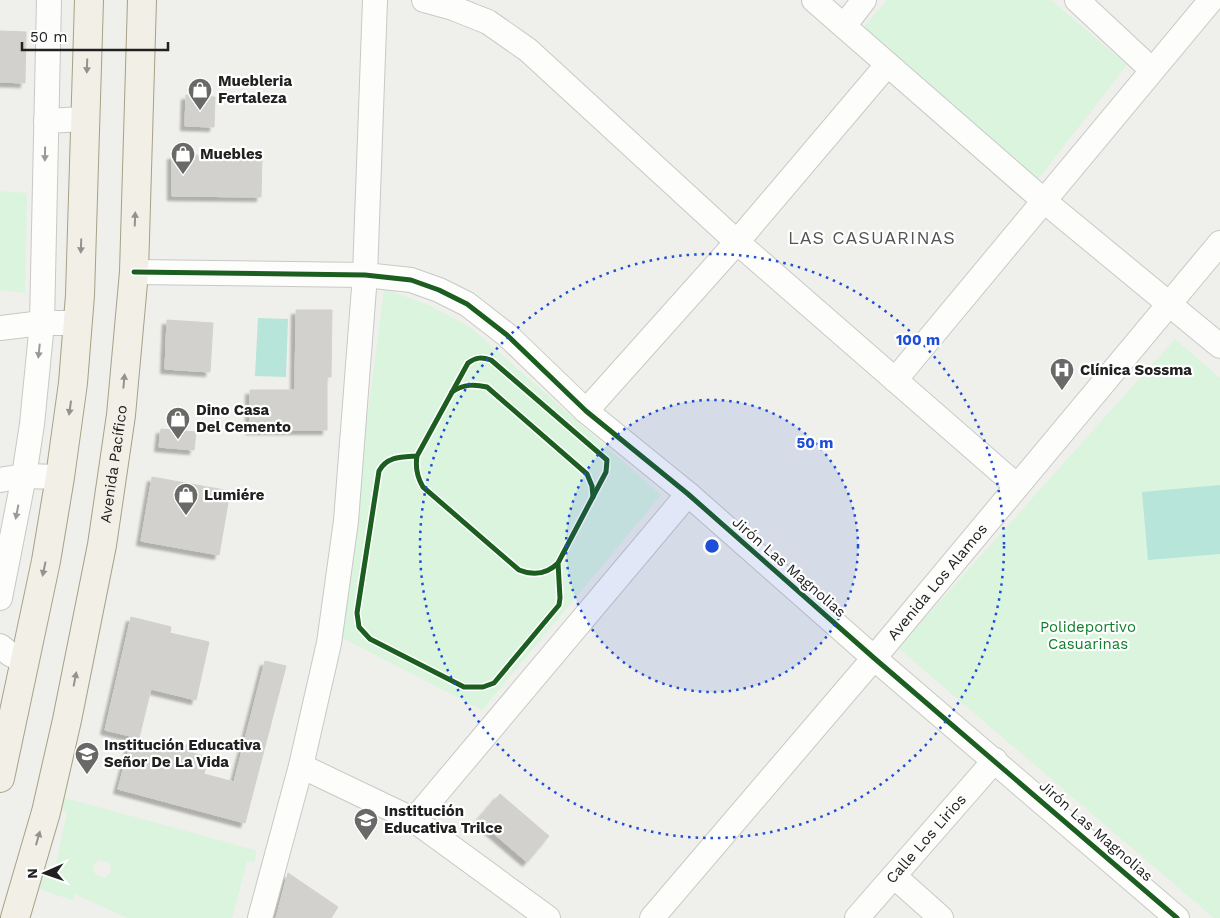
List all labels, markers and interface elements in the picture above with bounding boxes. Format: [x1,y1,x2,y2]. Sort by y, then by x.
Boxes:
scale bar [22,20,169,52]
text: 50 m [30,28,67,46]
one-way arrow [82,58,90,74]
place label: Muebleria Fertaleza [218,72,292,107]
shop icon: Muebleria Fertaleza [187,77,213,111]
shop icon: Muebles [170,141,196,175]
place label: Muebles [200,145,263,163]
one-way arrow [41,146,49,162]
one-way arrow [132,211,140,227]
district label: LAS CASUARINAS [788,227,956,248]
one-way arrow [77,238,85,254]
text: 100 m [896,331,940,349]
one-way arrow [35,343,43,359]
hospital icon: Clínica Sossma [1049,357,1075,391]
place label: Clínica Sossma [1080,361,1192,379]
one-way arrow [120,373,128,389]
one-way arrow [65,400,73,416]
place label: Dino Casa Del Cemento [196,401,291,436]
street label: Avenida Pacífico [96,404,131,524]
shop icon: Dino Casa Del Cemento [165,406,191,440]
text: 50 m [797,434,833,452]
shop icon: Lumiére [173,482,199,516]
place label: Lumiére [204,486,265,504]
one-way arrow [12,504,20,520]
street label: Jirón Las Magnolias [729,513,850,621]
street label: Avenida Los Alamos [884,520,991,644]
centre of rings [703,537,721,555]
one-way arrow [40,561,48,576]
park label: Polideportivo Casuarinas [1040,618,1136,653]
one-way arrow [71,672,79,687]
place label: Institución Educativa Señor De La Vida [104,736,261,771]
school or university icon: Institución Educativa Señor De La Vida [74,741,100,775]
street label: Jirón Las Magnolias [1036,777,1157,885]
street label: Calle Los Lirios [882,791,970,887]
place label: Institución Educativa Trilce [384,802,503,837]
school or university icon: Institución Educativa Trilce [353,807,379,841]
one-way arrow [35,830,43,845]
north arrow [20,848,70,898]
text: N [24,868,40,879]

